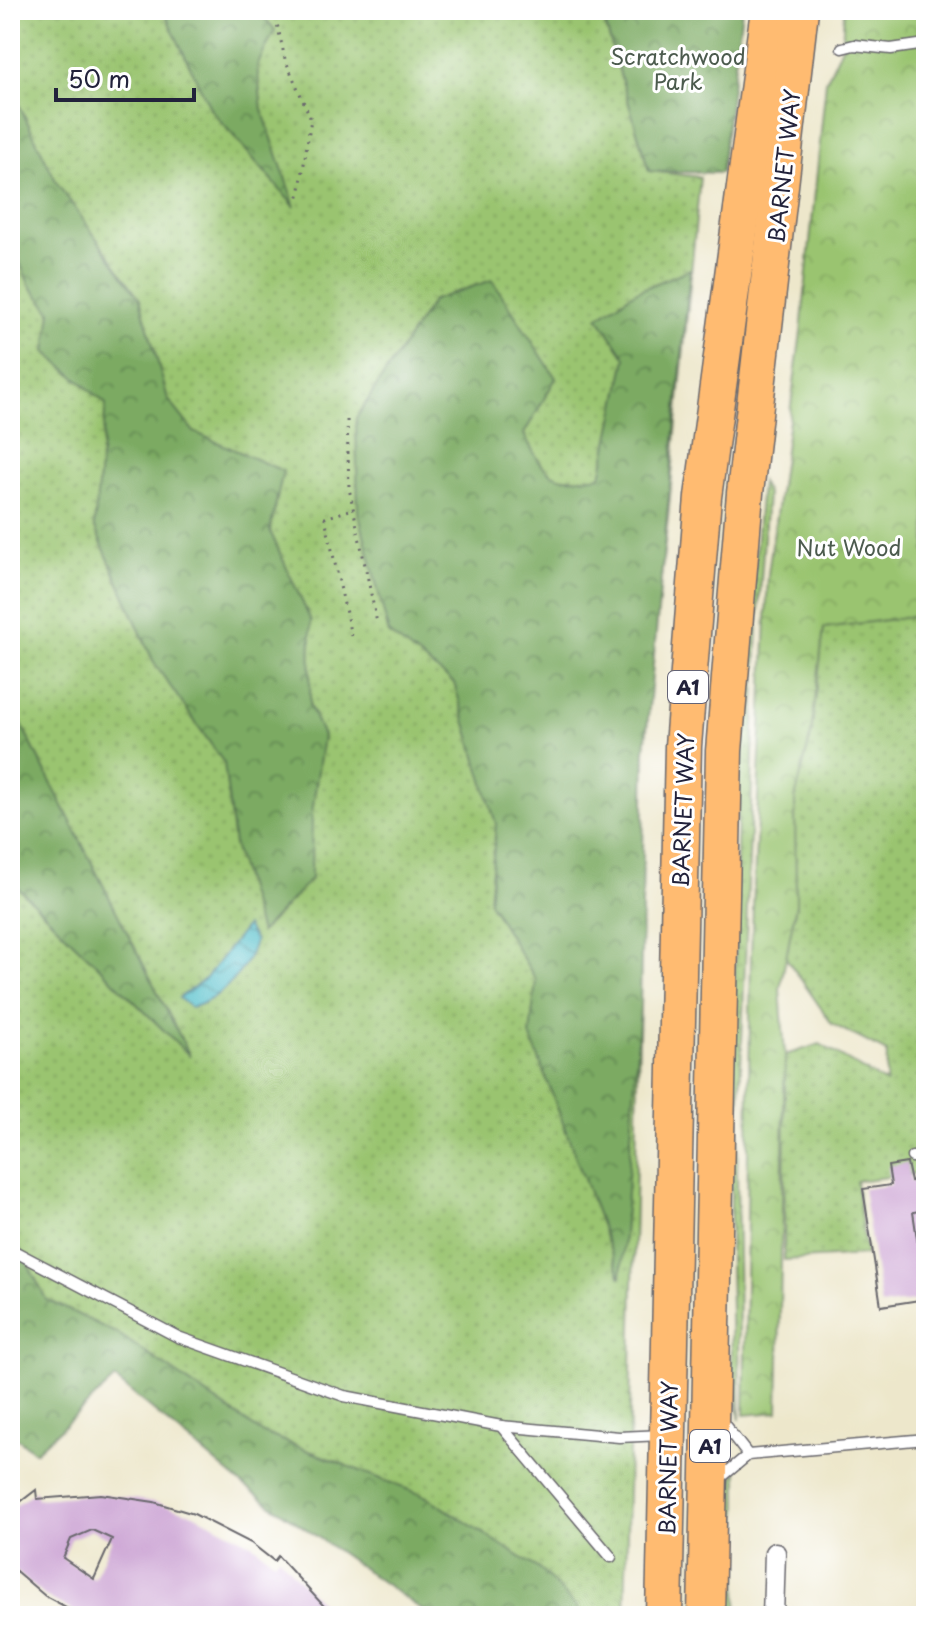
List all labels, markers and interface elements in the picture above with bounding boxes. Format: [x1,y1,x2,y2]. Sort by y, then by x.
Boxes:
park label: Scratchwood Park [610,39,746,97]
scale bar [56,52,194,102]
text: 50 m [68,60,130,96]
street label: BARNET WAY [759,87,807,245]
park label: Nut Wood [797,530,901,563]
road number: A1 [668,671,708,703]
street label: BARNET WAY [663,732,701,888]
street label: BARNET WAY [649,1380,685,1536]
road number: A1 [690,1430,730,1462]

